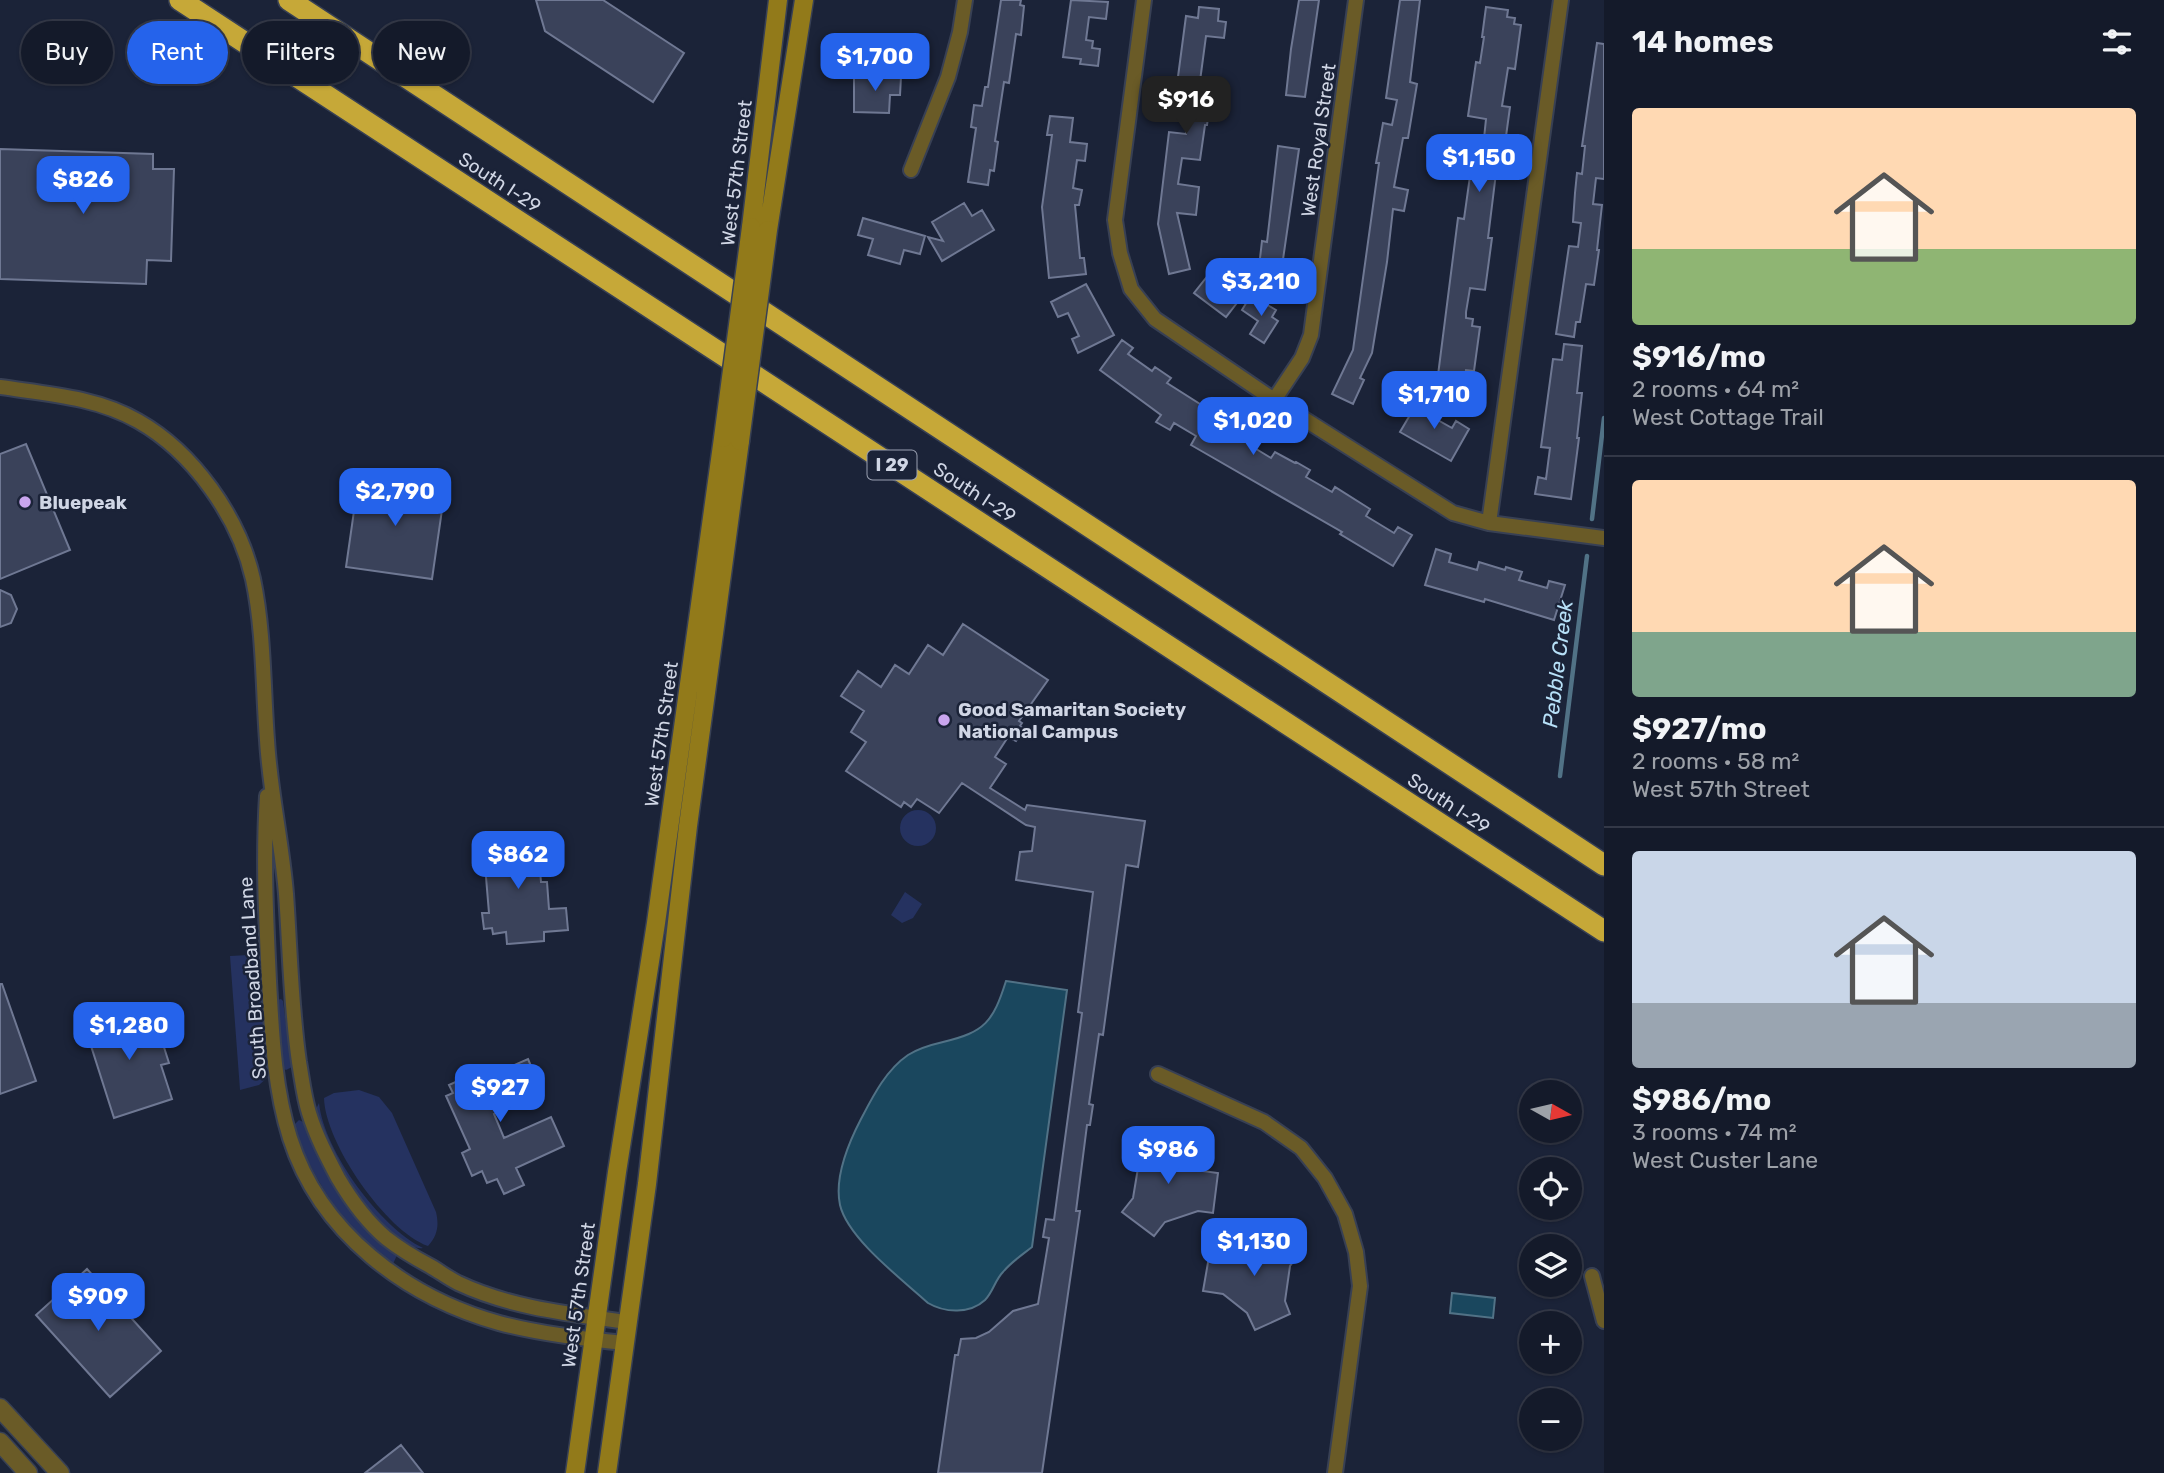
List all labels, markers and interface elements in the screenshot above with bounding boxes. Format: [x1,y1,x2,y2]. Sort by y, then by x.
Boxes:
chip: Buy [21,21,113,84]
chip: Rent [127,21,228,84]
chip: Filters [242,21,359,84]
chip: New [373,21,470,84]
icon: filters [2098,23,2136,61]
text: 14 homes [1632,24,1774,60]
pin: $1,700 [818,34,932,93]
text: $1,700 [837,42,913,70]
street label: West Royal Street [1296,61,1341,218]
pin: $916 [1145,76,1227,136]
text: $916 [1158,85,1214,113]
street label: West 57th Street [716,98,757,247]
pin: $1,150 [1422,134,1536,194]
text: $1,150 [1442,143,1516,171]
street label: South I-29 [454,147,545,218]
icon: home [1821,154,1947,280]
pin: $826 [42,156,124,216]
text: $826 [53,165,113,193]
pin: $3,210 [1204,258,1318,318]
text: $3,210 [1222,267,1300,295]
text: $916/mo [1632,339,1766,375]
pin: $1,710 [1377,372,1491,431]
text: 2 rooms · 64 m² [1632,375,1799,403]
text: $1,710 [1398,380,1470,408]
pin: $1,020 [1196,398,1310,457]
text: West Cottage Trail [1632,403,1824,431]
text: $1,020 [1213,406,1293,434]
road number: I 29 [868,450,917,480]
street label: South I-29 [929,457,1020,528]
pin: $2,790 [338,468,452,528]
text: $2,790 [355,477,435,505]
place label: Bluepeak [39,491,127,514]
marker: Bluepeak [17,494,33,510]
icon: home [1821,526,1947,652]
water label: Pebble Creek [1537,598,1578,729]
street label: West 57th Street [640,659,683,808]
place label: Good Samaritan Society National Campus [958,698,1187,743]
text: $927/mo [1632,711,1766,747]
marker: Good Samaritan Society National Campus [936,712,952,728]
text: 2 rooms · 58 m² [1632,747,1799,775]
street label: South I-29 [1403,768,1494,839]
text: West 57th Street [1632,775,1810,803]
pin: $862 [477,832,559,891]
text: $862 [488,840,548,868]
street label: South Broadband Lane [234,876,271,1080]
icon: home [1821,897,1947,1023]
pin: $1,280 [72,1002,186,1062]
text: $1,280 [89,1011,169,1039]
pin: $927 [459,1064,541,1124]
text: $927 [471,1073,529,1101]
north arrow [1519,1080,1582,1143]
map controls [1519,1080,1582,1451]
text: $986/mo [1632,1082,1771,1118]
text: 3 rooms · 74 m² [1632,1118,1797,1146]
pin: $986 [1127,1126,1209,1186]
text: $986 [1138,1135,1198,1163]
text: West Custer Lane [1632,1146,1818,1174]
button: locate [1519,1157,1582,1220]
pin: $1,130 [1197,1218,1311,1278]
street label: West 57th Street [557,1220,600,1369]
text: $1,130 [1217,1227,1291,1255]
button: layers [1519,1234,1582,1297]
pin: $909 [57,1274,139,1333]
text: $909 [68,1282,128,1310]
button: + [1519,1311,1582,1374]
button: − [1519,1388,1582,1451]

